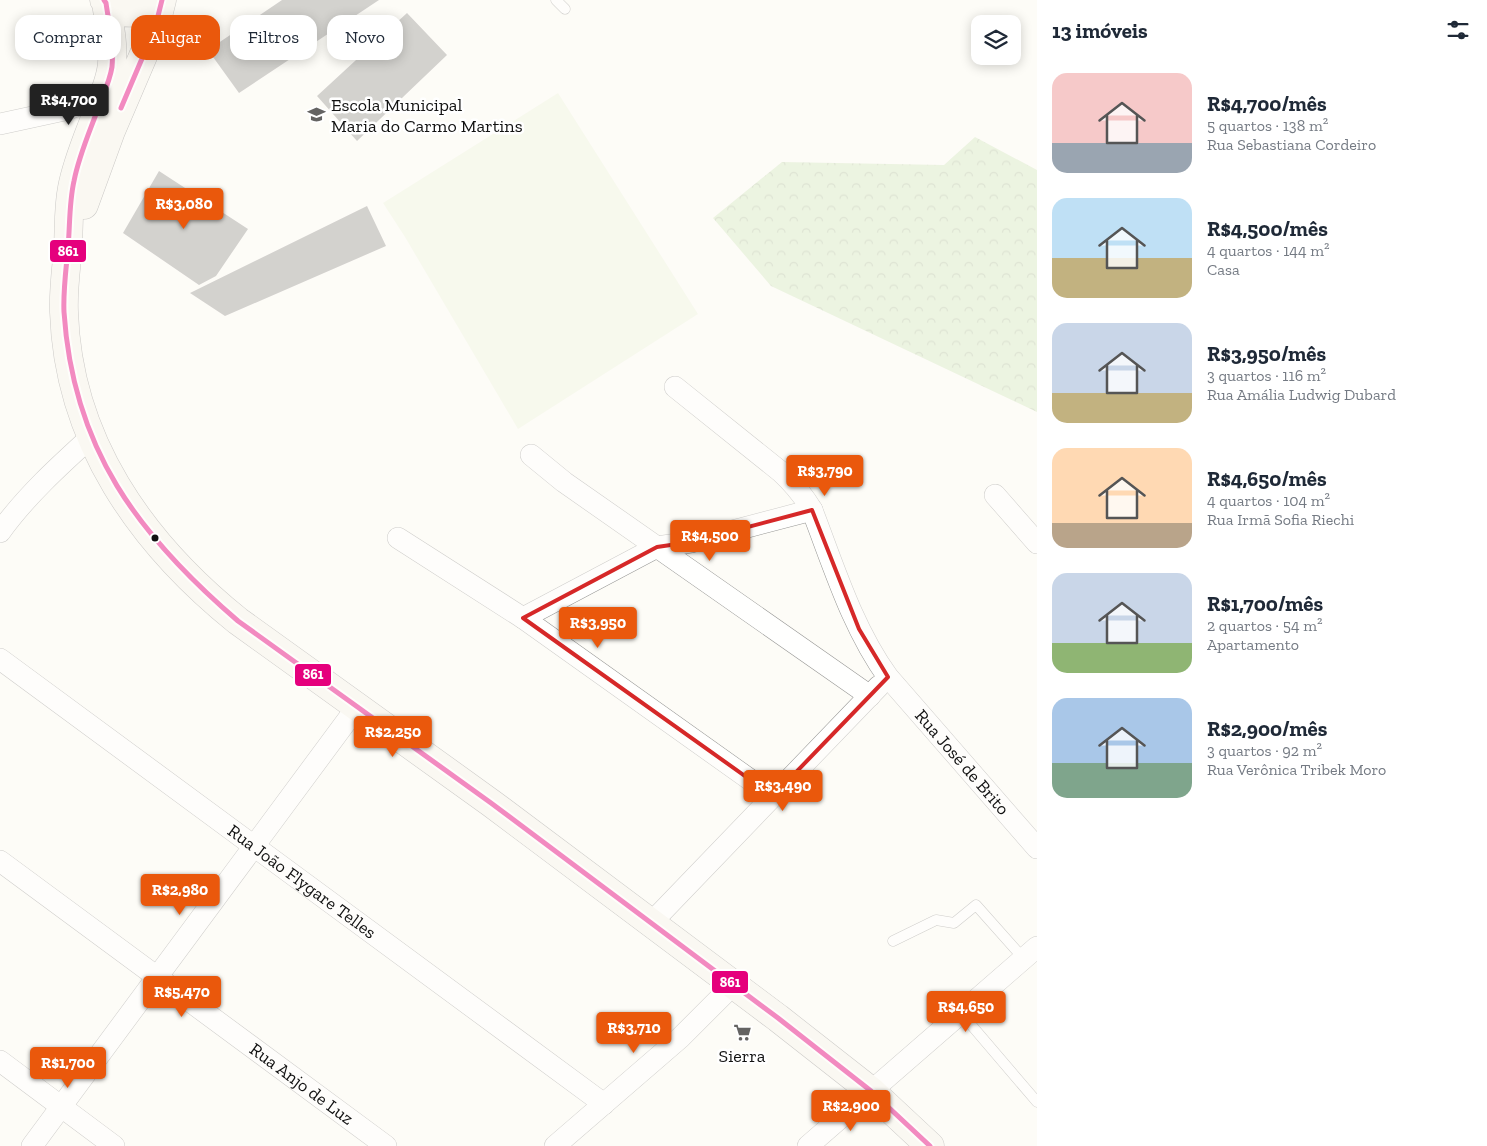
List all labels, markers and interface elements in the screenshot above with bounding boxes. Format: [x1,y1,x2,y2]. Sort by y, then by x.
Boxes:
chip: Comprar [15,15,121,60]
chip: Alugar [131,15,220,60]
chip: Filtros [230,15,317,60]
chip: Novo [327,15,403,60]
map controls [971,15,1021,65]
button: layers [971,15,1021,65]
icon: filters [1444,16,1472,44]
text: 13 imóveis [1052,18,1148,43]
pin: R$4,700 [23,84,115,126]
text: R$4,700 [41,90,97,109]
text: R$4,700/mês [1207,91,1327,116]
icon: home [1092,93,1152,153]
place label: Escola Municipal Maria do Carmo Martins [331,94,523,137]
school or university icon: Escola Municipal Maria do Carmo Martins [307,105,327,125]
text: 5 quartos · 138 m² [1207,116,1328,135]
text: Rua Sebastiana Cordeiro [1207,135,1376,154]
pin: R$3,080 [138,188,230,230]
text: R$3,080 [155,194,213,213]
text: R$4,500/mês [1207,216,1328,241]
icon: home [1092,218,1152,278]
line badge: 861 [49,239,87,263]
text: 4 quartos · 144 m² [1207,241,1330,260]
text: 861 [58,243,79,260]
text: Casa [1207,260,1240,279]
text: R$3,950/mês [1207,341,1326,366]
icon: home [1092,343,1152,403]
text: 3 quartos · 116 m² [1207,366,1326,385]
text: Rua Amália Ludwig Dubard [1207,385,1396,404]
pin: R$3,790 [779,454,871,497]
text: R$3,790 [797,461,853,480]
text: R$4,650/mês [1207,466,1327,491]
icon: home [1092,468,1152,528]
text: 4 quartos · 104 m² [1207,491,1330,510]
text: Rua Irmã Sofia Riechi [1207,510,1354,529]
pin: R$4,500 [664,520,756,562]
text: R$4,500 [681,526,739,545]
unlabelled marker [150,533,160,543]
text: R$1,700/mês [1207,591,1323,616]
icon: home [1092,593,1152,653]
pin: R$3,950 [552,606,644,649]
text: R$3,950 [570,613,626,632]
text: 2 quartos · 54 m² [1207,616,1323,635]
text: Apartamento [1207,635,1299,654]
line badge: 861 [294,663,332,687]
text: 861 [303,666,324,683]
street label: Rua José de Brito [910,705,1014,819]
pin: R$2,250 [347,716,439,758]
text: R$2,900/mês [1207,716,1327,741]
icon: home [1092,718,1152,778]
text: R$2,250 [365,722,421,741]
text: 3 quartos · 92 m² [1207,741,1322,760]
text: Rua Verônica Tribek Moro [1207,760,1386,779]
pin: R$3,490 [737,770,829,812]
text: R$3,490 [754,776,812,795]
street label: Rua João Flygare Telles [223,819,381,943]
pin: R$2,980 [134,874,226,916]
text: R$2,980 [152,880,208,899]
line badge: 861 [711,970,749,994]
text: 861 [720,974,741,991]
pin: R$5,470 [136,976,228,1018]
text: R$5,470 [154,982,210,1001]
pin: R$4,650 [920,990,1012,1033]
text: R$4,650 [938,997,994,1016]
pin: R$3,710 [588,1012,680,1054]
text: R$3,710 [607,1018,661,1037]
supermarket icon: Sierra [732,1023,752,1043]
street label: Rua Anjo de Luz [245,1038,358,1129]
place label: Sierra [719,1045,766,1067]
pin: R$1,700 [22,1046,114,1089]
text: R$1,700 [41,1053,95,1072]
pin: R$2,900 [805,1090,897,1132]
text: R$2,900 [822,1096,880,1115]

